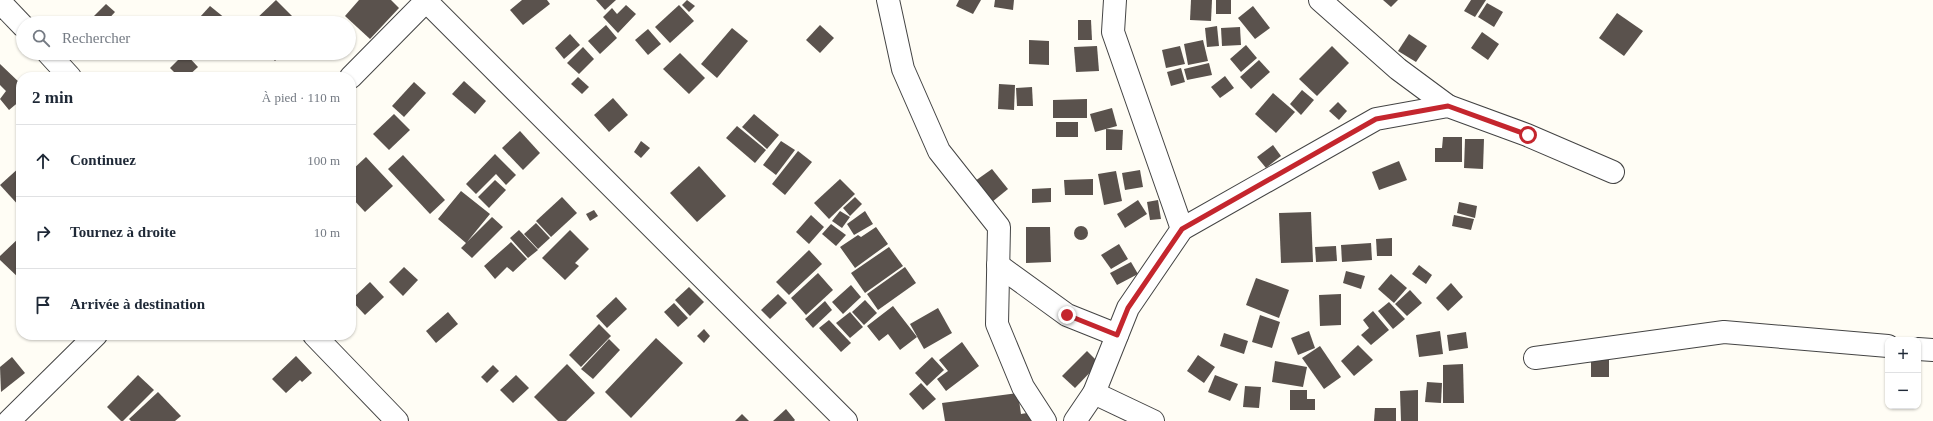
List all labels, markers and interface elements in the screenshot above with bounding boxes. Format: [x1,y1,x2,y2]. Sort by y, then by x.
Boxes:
search box [16,16,356,60]
icon: search [30,27,52,49]
text: Rechercher [62,30,130,46]
text: 2 min [32,88,73,107]
text: À pied · 110 m [262,90,340,105]
route start [1519,126,1537,144]
icon: ahead [32,150,54,172]
text: Continuez [70,152,136,168]
text: 100 m [307,153,340,168]
icon: right [32,222,54,244]
text: Tournez à droite [70,224,176,240]
text: 10 m [314,225,340,240]
icon: arrive [32,294,54,316]
text: Arrivée à destination [70,296,205,312]
route end [1058,306,1076,324]
map controls [1885,337,1921,409]
button: + [1885,337,1921,373]
button: − [1885,373,1921,409]

